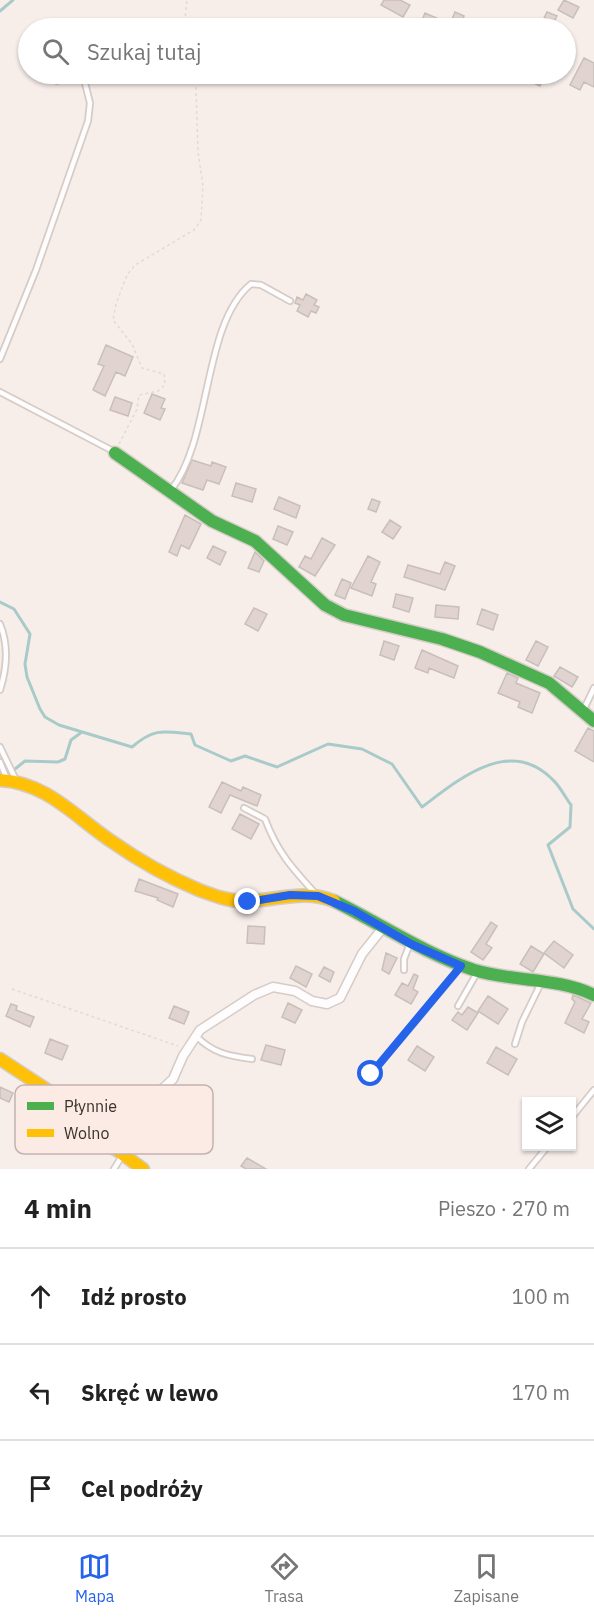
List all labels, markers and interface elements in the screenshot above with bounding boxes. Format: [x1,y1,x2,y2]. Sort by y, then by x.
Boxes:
search box [18,18,576,84]
icon: search [39,35,72,68]
text: Szukaj tutaj [87,37,202,66]
route end [234,888,260,914]
route start [357,1060,383,1086]
legend [15,1085,213,1154]
text: Płynnie [64,1096,117,1116]
map controls [522,1097,576,1151]
button: layers [522,1097,576,1151]
text: Wolno [64,1123,109,1143]
text: 4 min [24,1191,92,1225]
text: Pieszo · 270 m [438,1195,570,1222]
icon: ahead [24,1280,57,1313]
text: Idź prosto [81,1282,187,1311]
text: 100 m [512,1283,570,1310]
icon: left [24,1376,57,1409]
text: Skręć w lewo [81,1378,218,1407]
text: 170 m [512,1379,570,1406]
icon: arrive [24,1472,57,1505]
text: Cel podróży [81,1474,203,1503]
tab: Mapa [75,1550,114,1606]
tab: Trasa [264,1550,304,1606]
tab: Zapisane [454,1550,519,1606]

